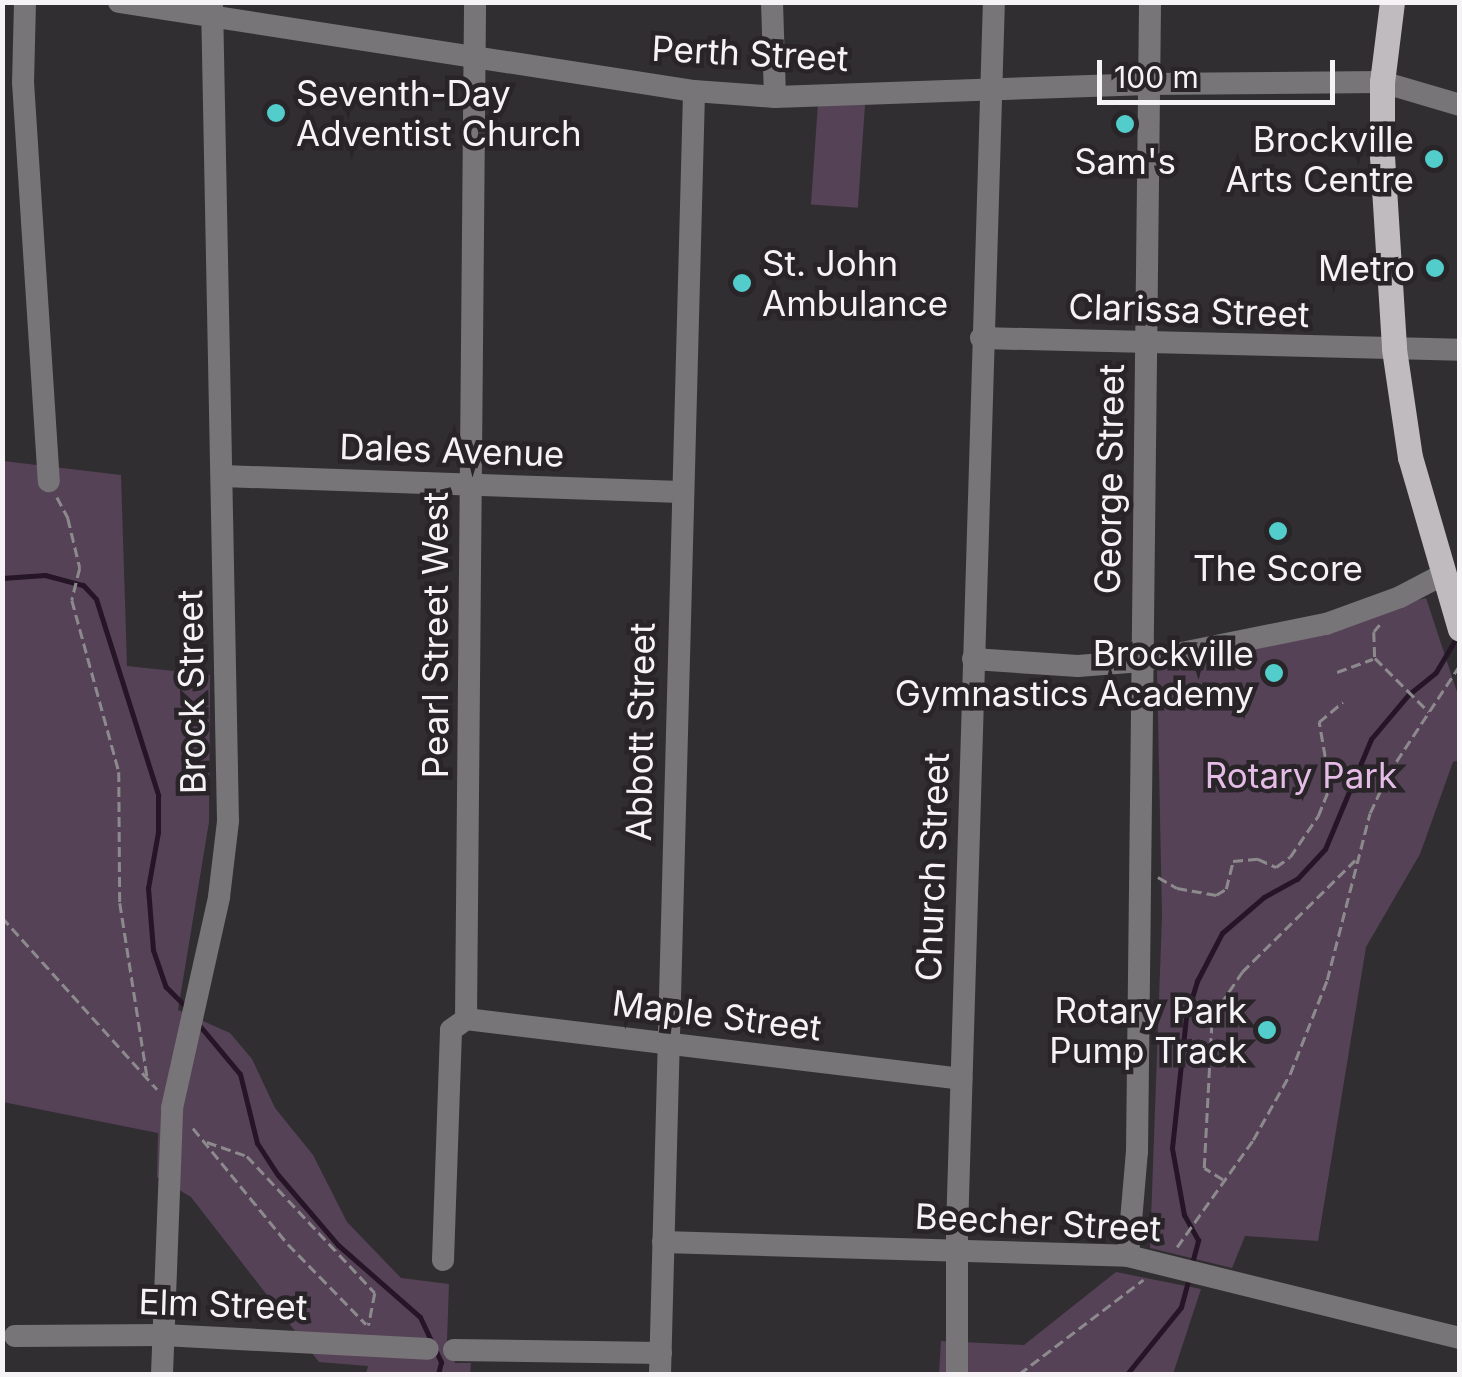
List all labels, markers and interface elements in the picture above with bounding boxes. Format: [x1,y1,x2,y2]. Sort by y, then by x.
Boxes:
street label: Perth Street [651,27,849,79]
scale bar [1102,40,1340,102]
text: 100 m [1114,59,1199,95]
place label: Seventh-Day Adventist Church [296,72,582,154]
marker: Seventh-Day Adventist Church [265,102,287,124]
marker: Sam's [1114,113,1136,135]
place label: Brockville Arts Centre [1226,118,1414,200]
place label: Sam's [1074,140,1176,182]
marker: Brockville Arts Centre [1423,148,1445,170]
place label: St. John Ambulance [762,242,948,324]
place label: Metro [1318,247,1415,289]
marker: Metro [1424,257,1446,279]
marker: St. John Ambulance [731,272,753,294]
street label: Clarissa Street [1068,285,1310,335]
street label: George Street [1086,363,1132,595]
street label: Dales Avenue [339,425,565,475]
street label: Pearl Street West [414,492,456,778]
marker: The Score [1267,520,1289,542]
place label: The Score [1193,547,1363,589]
street label: Brock Street [168,590,214,794]
street label: Abbott Street [617,622,663,842]
place label: Brockville Gymnastics Academy [895,632,1254,714]
marker: Brockville Gymnastics Academy [1263,662,1285,684]
street label: Church Street [907,752,957,982]
park label: Rotary Park [1205,754,1397,796]
street label: Maple Street [610,981,824,1049]
place label: Rotary Park Pump Track [1049,989,1247,1071]
marker: Rotary Park Pump Track [1256,1019,1278,1041]
street label: Beecher Street [914,1195,1162,1249]
street label: Elm Street [138,1280,308,1328]

